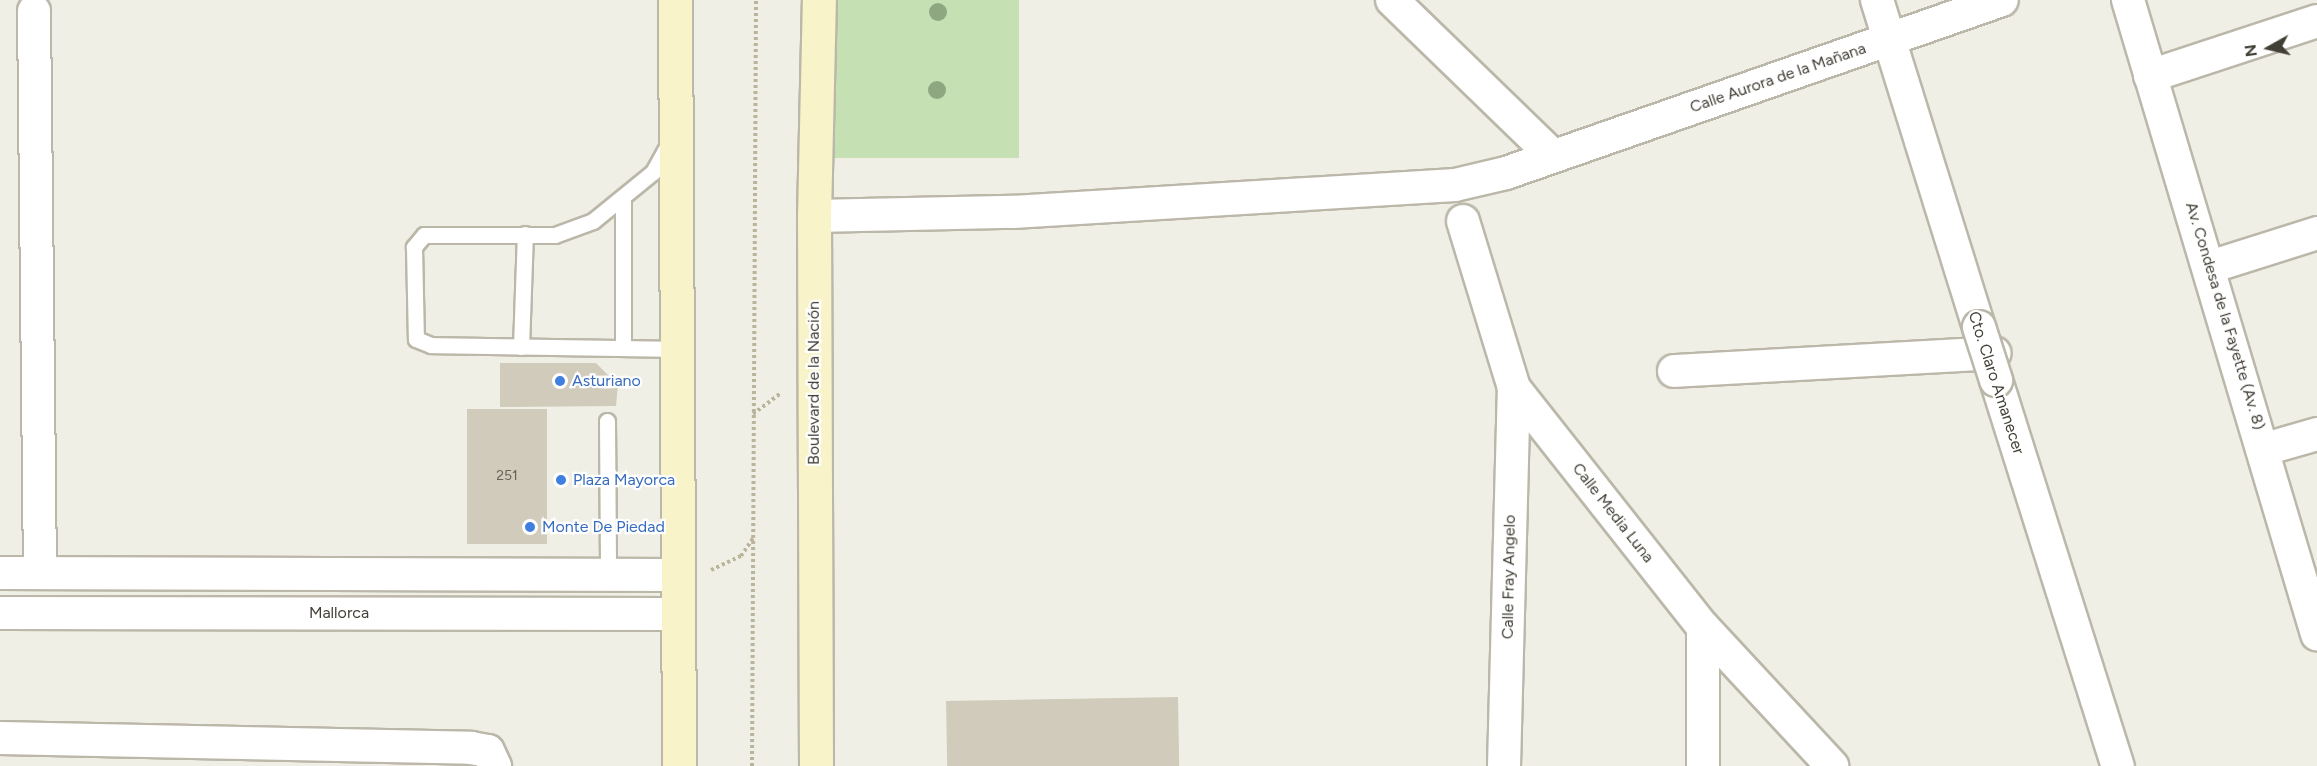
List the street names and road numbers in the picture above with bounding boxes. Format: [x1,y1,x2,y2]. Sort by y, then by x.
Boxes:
street label: Calle Aurora de la Mañana [1687,39,1869,117]
street label: Av. Condesa de la Fayette (Av. 8) [2181,200,2269,432]
street label: Boulevard de la Nación [804,301,824,465]
street label: Cto. Claro Amanecer [1964,309,2028,457]
street label: Calle Media Luna [1568,459,1658,567]
street label: Calle Fray Angelo [1498,515,1520,639]
street label: Mallorca [309,603,369,623]

